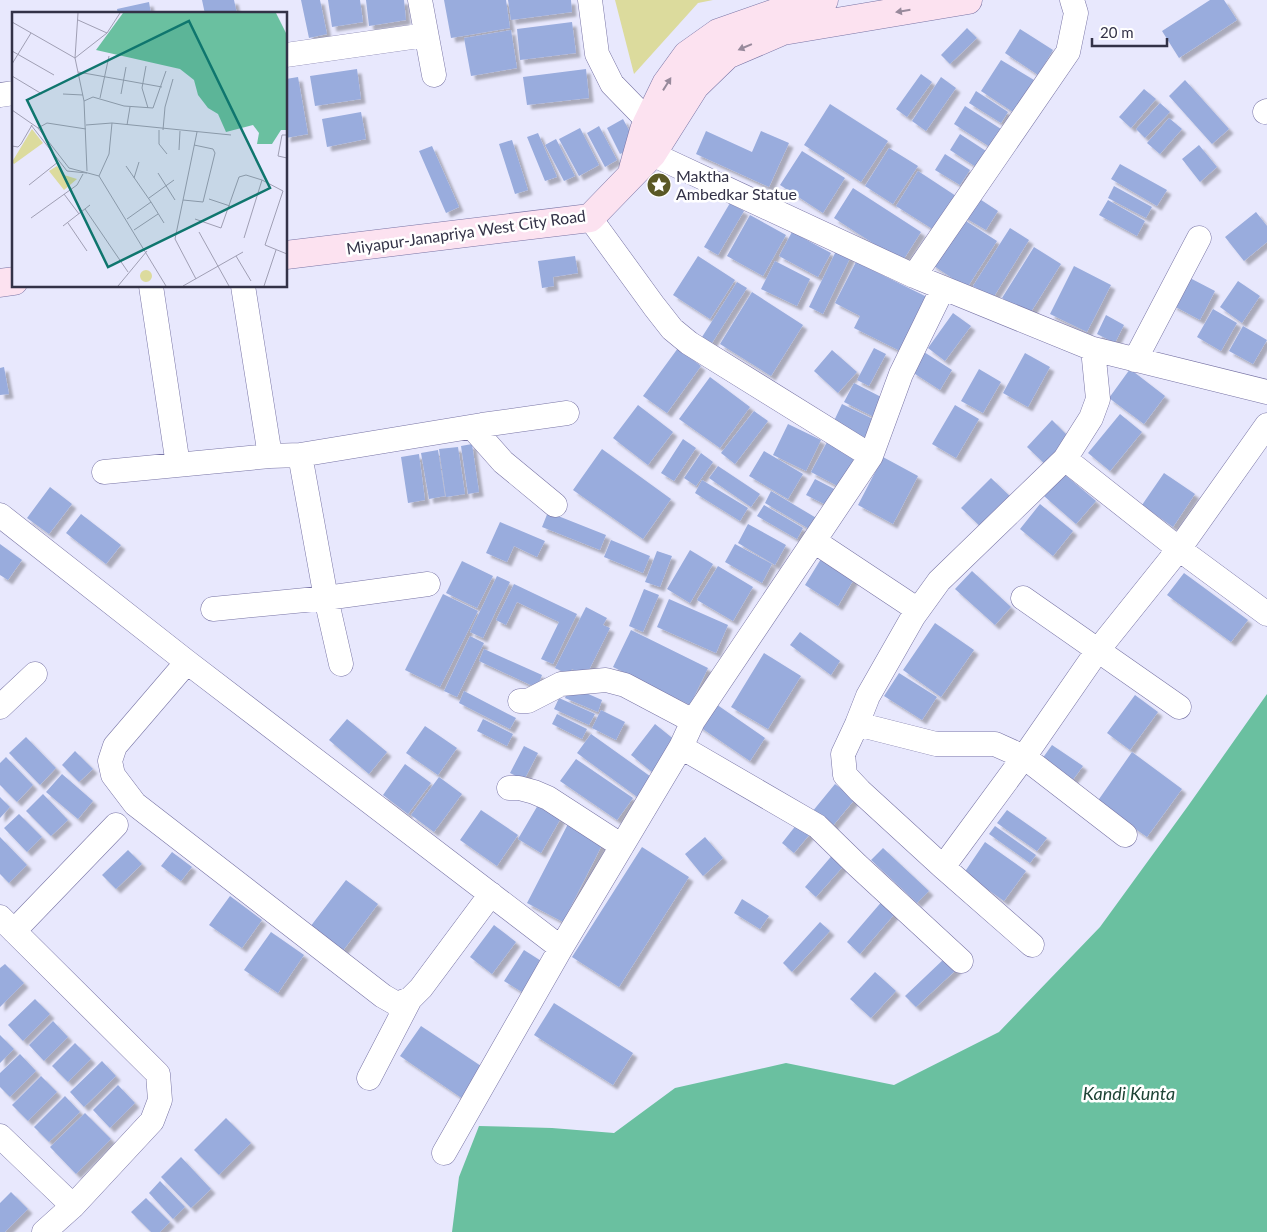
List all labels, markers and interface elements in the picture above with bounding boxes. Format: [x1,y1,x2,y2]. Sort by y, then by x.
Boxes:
one-way arrow [894,7,910,15]
inset map [12,12,288,288]
scale bar [1092,15,1167,47]
text: 20 m [1100,23,1134,41]
one-way arrow [738,44,752,52]
one-way arrow [662,78,671,91]
place label: Maktha Ambedkar Statue [676,166,797,203]
place icon: Maktha Ambedkar Statue [646,172,672,198]
street label: Miyapur-Janapriya West City Road [345,205,587,258]
water label: Kandi Kunta [1083,1082,1175,1104]

